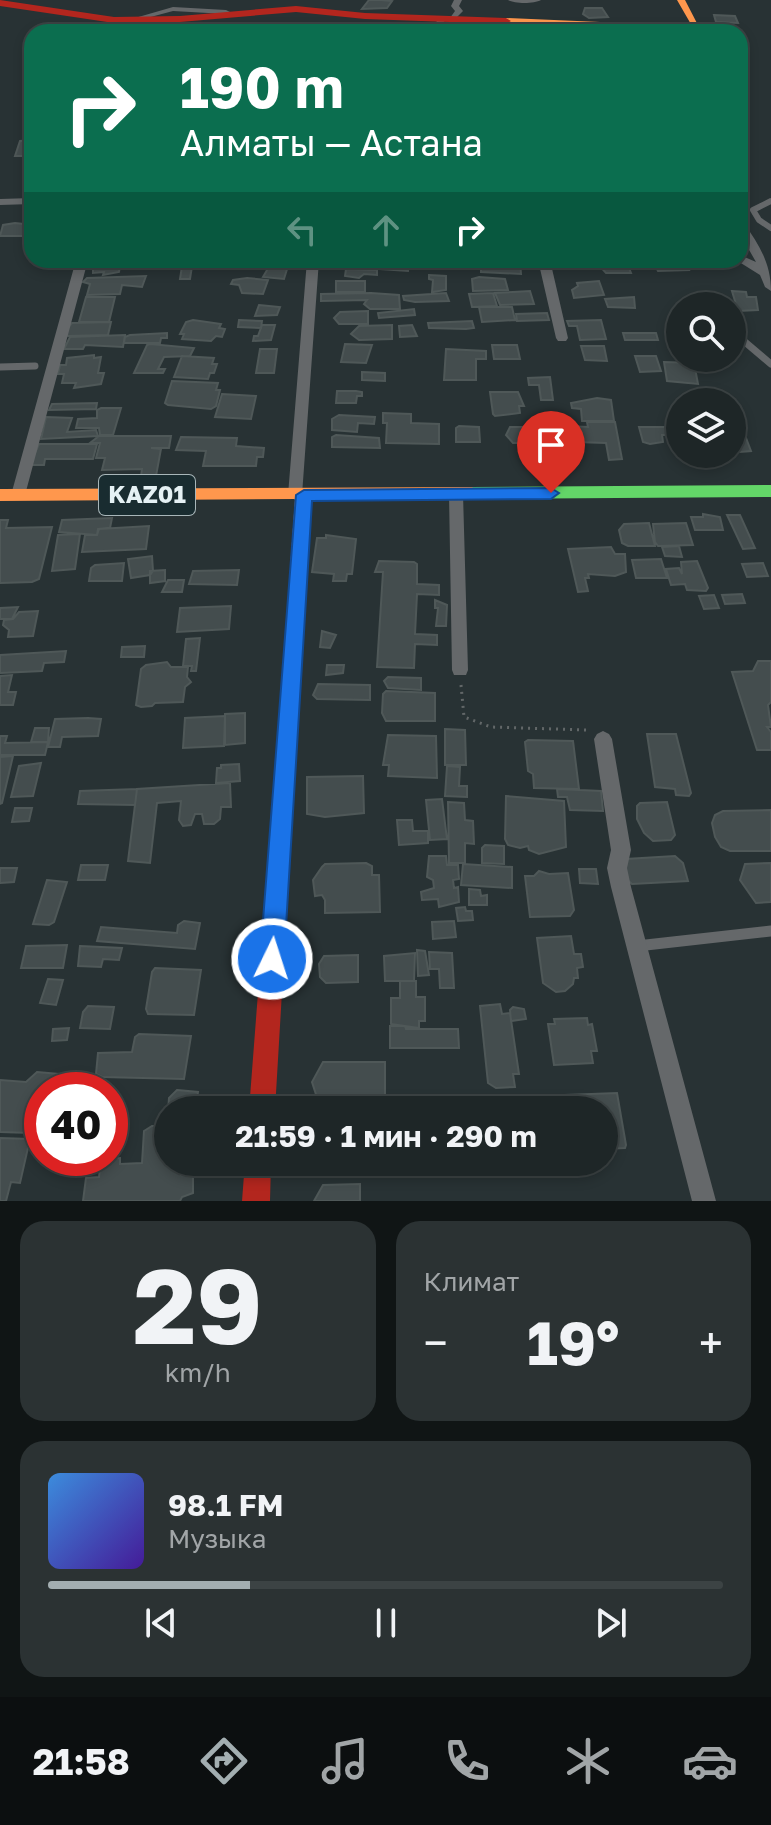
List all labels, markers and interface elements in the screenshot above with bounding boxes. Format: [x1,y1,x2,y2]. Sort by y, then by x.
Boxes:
text: 190 m [180,53,344,120]
icon: right [48,56,152,160]
text: Алматы — Астана [180,121,483,164]
icon: left [280,208,324,252]
icon: ahead [364,208,408,252]
icon: right [448,208,492,252]
map controls [666,292,746,468]
button: search [666,292,746,372]
button: layers [666,388,746,468]
pin [517,411,585,493]
icon: arrive [529,423,573,467]
road number: KАZ01 [99,475,195,515]
position arrow [230,917,314,1001]
speed limit sign: 40 [24,1072,128,1176]
text: 21:59 · 1 мин · 290 m [235,1118,537,1154]
text: 29 [133,1242,262,1367]
text: Климат [424,1266,519,1297]
text: 19° [527,1306,619,1378]
text: − [424,1316,448,1369]
text: + [699,1316,723,1369]
text: km/h [165,1357,231,1388]
text: 98.1 FM [168,1487,283,1523]
text: Музыка [168,1523,266,1554]
icon: previous [139,1601,183,1645]
icon: pause [364,1601,408,1645]
icon: next [589,1601,633,1645]
icon: directions [196,1733,252,1789]
icon: music [317,1733,373,1789]
icon: phone [439,1733,495,1789]
icon: climate [560,1733,616,1789]
icon: car [682,1733,738,1789]
text: 21:58 [33,1740,130,1783]

